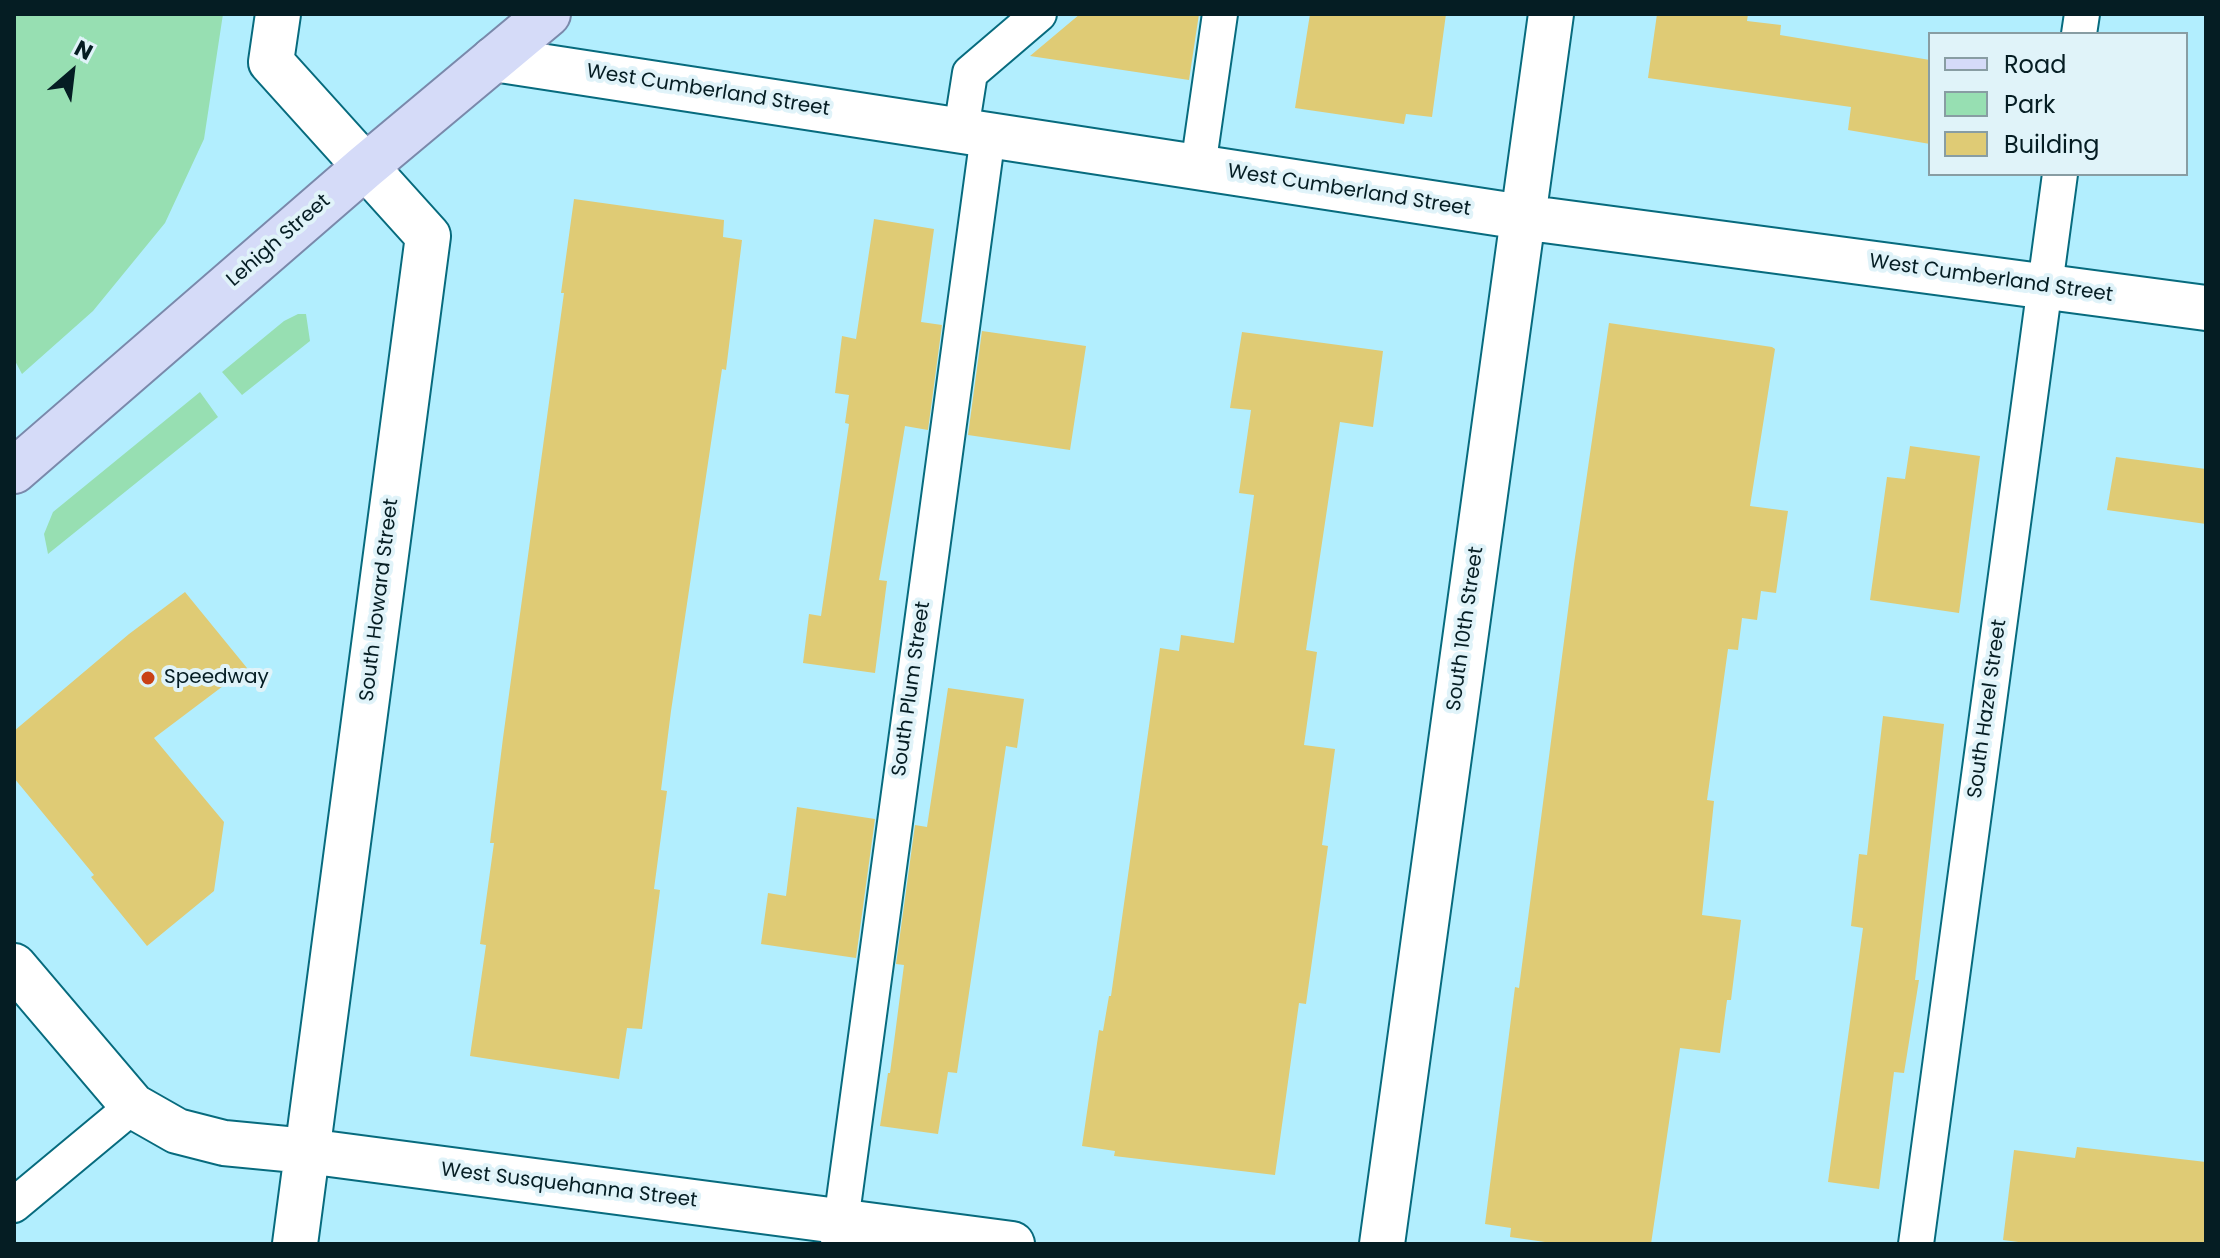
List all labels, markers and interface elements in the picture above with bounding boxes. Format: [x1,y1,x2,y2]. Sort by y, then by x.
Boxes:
north arrow [32,32,112,112]
legend [1928,32,2188,176]
text: N [69,33,98,68]
text: Road [2004,48,2066,81]
street label: West Cumberland Street [585,60,831,122]
text: Park [2004,88,2055,121]
text: Building [2004,128,2100,161]
street label: West Cumberland Street [1226,160,1472,222]
street label: Lehigh Street [222,190,336,292]
street label: West Cumberland Street [1868,250,2114,308]
street label: South Howard Street [356,497,404,703]
street label: South 10th Street [1443,545,1489,713]
street label: South Plum Street [888,600,936,778]
street label: South Hazel Street [1964,618,2012,800]
place label: Speedway [164,666,269,690]
marker: Speedway [139,669,157,687]
street label: West Susquehanna Street [439,1158,699,1214]

